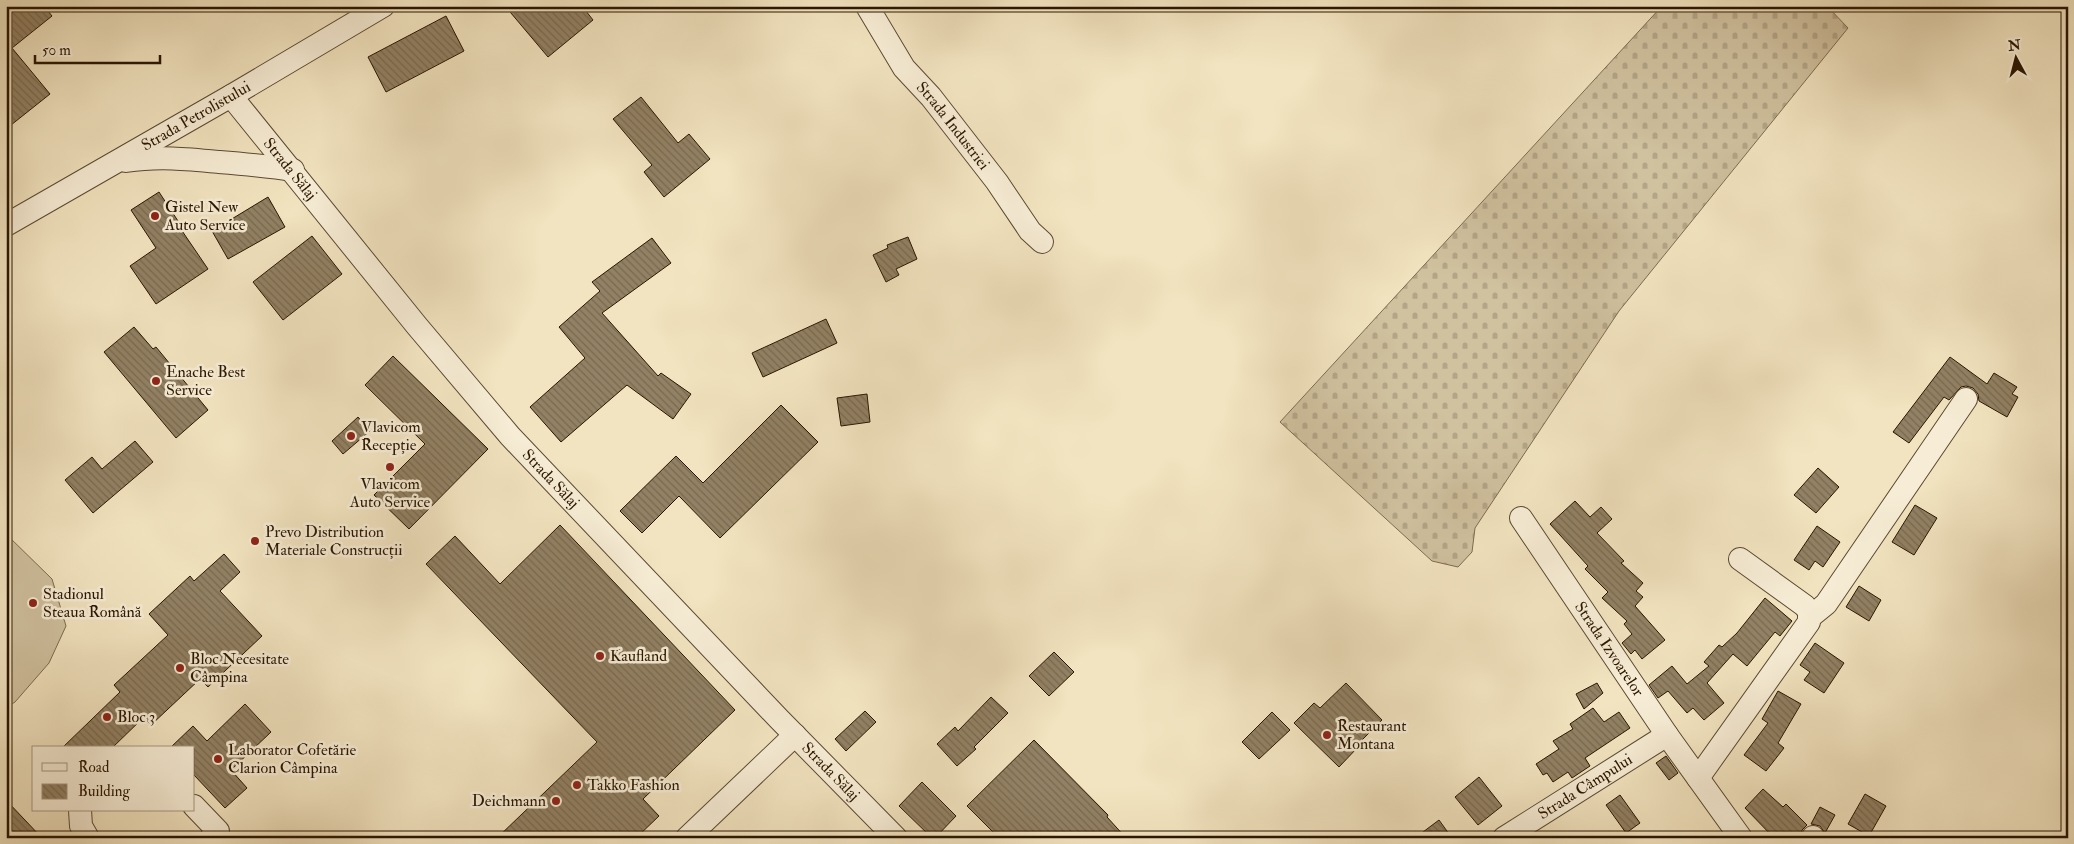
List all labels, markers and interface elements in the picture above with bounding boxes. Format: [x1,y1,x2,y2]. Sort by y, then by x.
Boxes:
scale bar [35,32,160,64]
north arrow [1992,32,2042,82]
text: N [2006,36,2022,55]
text: 50 m [42,41,71,60]
street label: Strada Petrolistului [138,77,254,155]
street label: Strada Industriei [912,77,994,174]
street label: Strada Sălaj [259,134,321,204]
place label: Gistel New Auto Service [164,197,246,235]
marker: Gistel New Auto Service [149,210,161,222]
place label: Enache Best Service [166,362,245,400]
marker: Enache Best Service [150,375,162,387]
place label: Vlavicom Recepție [361,417,421,456]
marker: Vlavicom Recepție [345,430,357,442]
street label: Strada Sălaj [518,445,584,513]
marker: Vlavicom Auto Service [384,461,396,473]
place label: Vlavicom Auto Service [349,474,431,512]
place label: Prevo Distribution Materiale Construcții [265,522,402,560]
marker: Prevo Distribution Materiale Construcții [249,535,261,547]
place label: Stadionul Steaua Română [43,584,142,622]
marker: Stadionul Steaua Română [27,597,39,609]
street label: Strada Izvoarelor [1570,598,1648,700]
place label: Kaufland [610,646,667,666]
place label: Bloc Necesitate Câmpina [190,649,289,688]
marker: Kaufland [594,650,606,662]
marker: Bloc Necesitate Câmpina [174,662,186,674]
place label: Bloc 3 [117,707,155,727]
marker: Bloc 3 [101,711,113,723]
place label: Restaurant Montana [1337,716,1406,754]
marker: Restaurant Montana [1321,729,1333,741]
street label: Strada Sălaj [797,738,864,805]
place label: Laborator Cofetărie Clarion Câmpina [228,740,357,779]
legend [32,746,195,812]
street label: Strada Câmpului [1534,749,1636,824]
marker: Laborator Cofetărie Clarion Câmpina [212,753,224,765]
text: Road [78,758,110,777]
place label: Takko Fashion [587,775,680,795]
marker: Takko Fashion [571,779,583,791]
text: Building [78,782,130,801]
place label: Deichmann [472,791,546,811]
marker: Deichmann [550,795,562,807]

